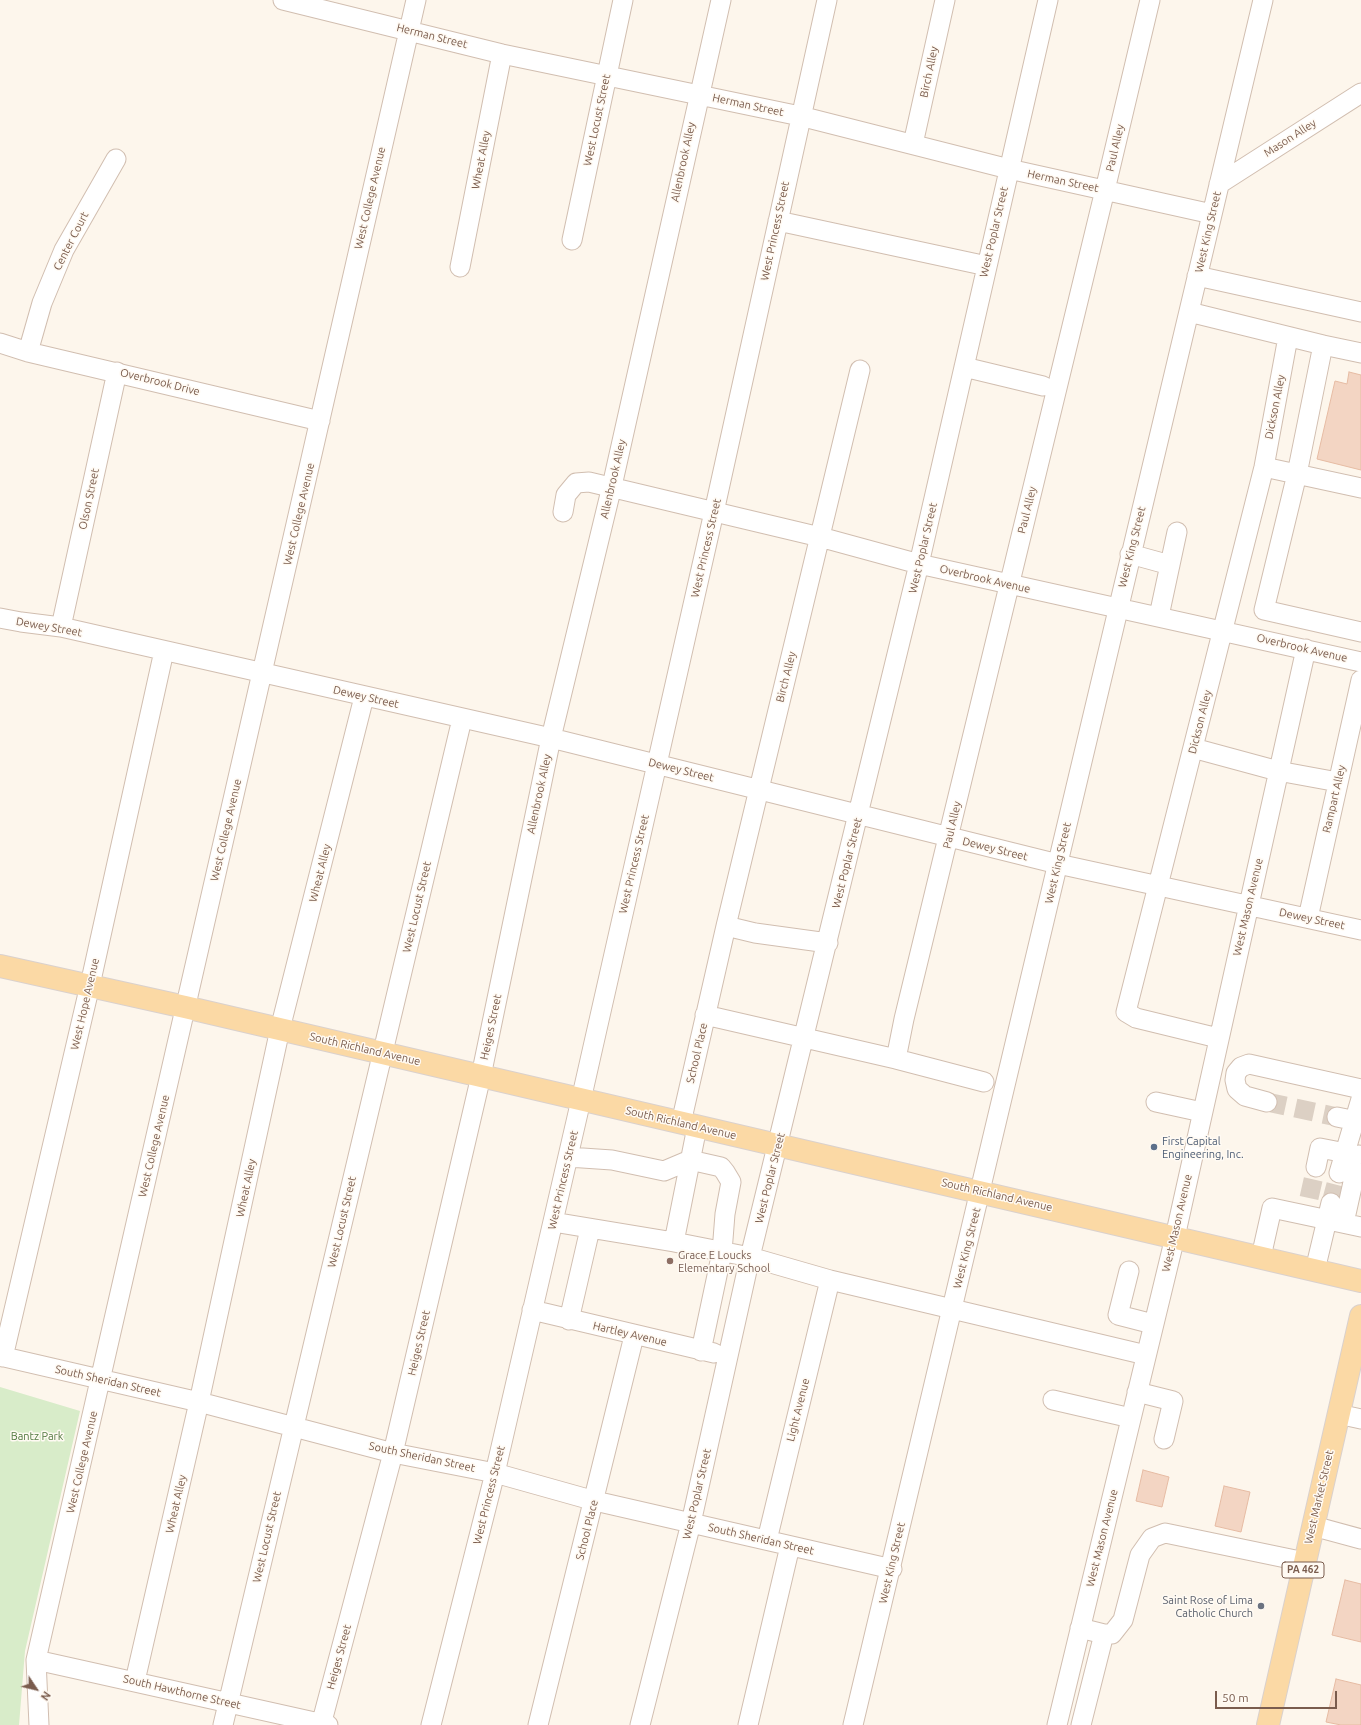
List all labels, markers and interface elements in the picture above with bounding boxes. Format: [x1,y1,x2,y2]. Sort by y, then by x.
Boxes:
street label: Herman Street [395,21,469,51]
street label: Birch Alley [917,45,941,99]
street label: West Locust Street [581,73,613,167]
street label: Herman Street [711,91,785,119]
street label: Mason Alley [1261,116,1319,160]
street label: Allenbrook Alley [668,121,698,203]
street label: Paul Alley [1103,123,1127,173]
street label: Wheat Alley [469,130,493,190]
street label: West College Avenue [352,146,388,250]
street label: Herman Street [1026,167,1100,195]
street label: West Princess Street [758,180,792,282]
street label: West Poplar Street [977,185,1011,279]
street label: West King Street [1192,190,1224,274]
street label: Center Court [51,209,91,273]
street label: Overbrook Drive [119,366,201,398]
street label: Dickson Alley [1262,374,1288,440]
street label: Allenbrook Alley [597,438,629,520]
street label: West College Avenue [281,462,317,566]
street label: Olson Street [76,467,102,531]
street label: Paul Alley [1015,485,1039,535]
street label: West Princess Street [688,497,724,599]
street label: West Poplar Street [906,501,940,595]
street label: West King Street [1116,505,1148,589]
street label: Overbrook Avenue [938,562,1032,596]
street label: Dewey Street [15,615,83,639]
street label: Overbrook Avenue [1255,631,1349,665]
street label: Birch Alley [773,650,799,704]
street label: Dewey Street [332,683,400,711]
street label: Dickson Alley [1186,689,1214,755]
street label: Allenbrook Alley [524,753,554,835]
street label: Dewey Street [647,755,715,785]
street label: Rampart Alley [1320,764,1348,834]
street label: West College Avenue [208,778,244,882]
street label: Paul Alley [940,800,964,850]
street label: West Princess Street [616,813,652,915]
street label: West Poplar Street [829,816,865,910]
street label: West King Street [1042,821,1074,905]
street label: Dewey Street [961,834,1029,864]
street label: Wheat Alley [306,843,334,903]
street label: West Mason Avenue [1230,857,1266,957]
street label: West Locust Street [400,860,434,954]
street label: Dewey Street [1278,906,1346,932]
street label: West Hope Avenue [68,957,102,1051]
street label: Heiges Street [478,993,504,1061]
street label: School Place [684,1021,710,1085]
street label: South Richland Avenue [308,1030,422,1068]
street label: West College Avenue [136,1094,172,1198]
street label: South Richland Avenue [624,1104,738,1142]
street label: West Princess Street [545,1129,581,1231]
street label: West Poplar Street [752,1131,788,1225]
place label: First Capital Engineering, Inc. [1162,1134,1244,1160]
marker: First Capital Engineering, Inc. [1149,1142,1159,1152]
street label: Wheat Alley [233,1158,259,1218]
street label: West Mason Avenue [1159,1173,1195,1273]
street label: West Locust Street [325,1175,359,1269]
street label: South Richland Avenue [940,1176,1054,1214]
street label: West King Street [951,1206,983,1290]
place label: Grace E Loucks Elementary School [678,1248,770,1274]
marker: Grace E Loucks Elementary School [665,1256,675,1266]
street label: Heiges Street [405,1309,433,1377]
street label: Hartley Avenue [592,1319,668,1349]
street label: South Sheridan Street [54,1362,162,1400]
street label: Light Avenue [784,1377,812,1443]
street label: West College Avenue [64,1410,100,1514]
park label: Bantz Park [11,1429,63,1443]
street label: South Sheridan Street [368,1439,476,1475]
street label: West Princess Street [470,1444,508,1546]
street label: West Poplar Street [680,1447,714,1541]
street label: West Market Street [1302,1449,1336,1545]
street label: Wheat Alley [163,1474,189,1534]
street label: West Mason Avenue [1084,1488,1120,1588]
street label: West Locust Street [250,1490,284,1584]
street label: School Place [573,1498,601,1562]
street label: South Sheridan Street [707,1520,815,1558]
street label: West King Street [876,1521,908,1605]
road number: PA 462 [1282,1562,1324,1578]
place label: Saint Rose of Lima Catholic Church [1163,1593,1253,1619]
marker: Saint Rose of Lima Catholic Church [1256,1601,1266,1611]
street label: Heiges Street [324,1623,354,1691]
north arrow [16,1669,56,1709]
street label: South Hawthorne Street [122,1672,242,1712]
scale bar [1217,1683,1339,1709]
text: N [39,1689,53,1703]
text: 50 m [1222,1691,1249,1704]

